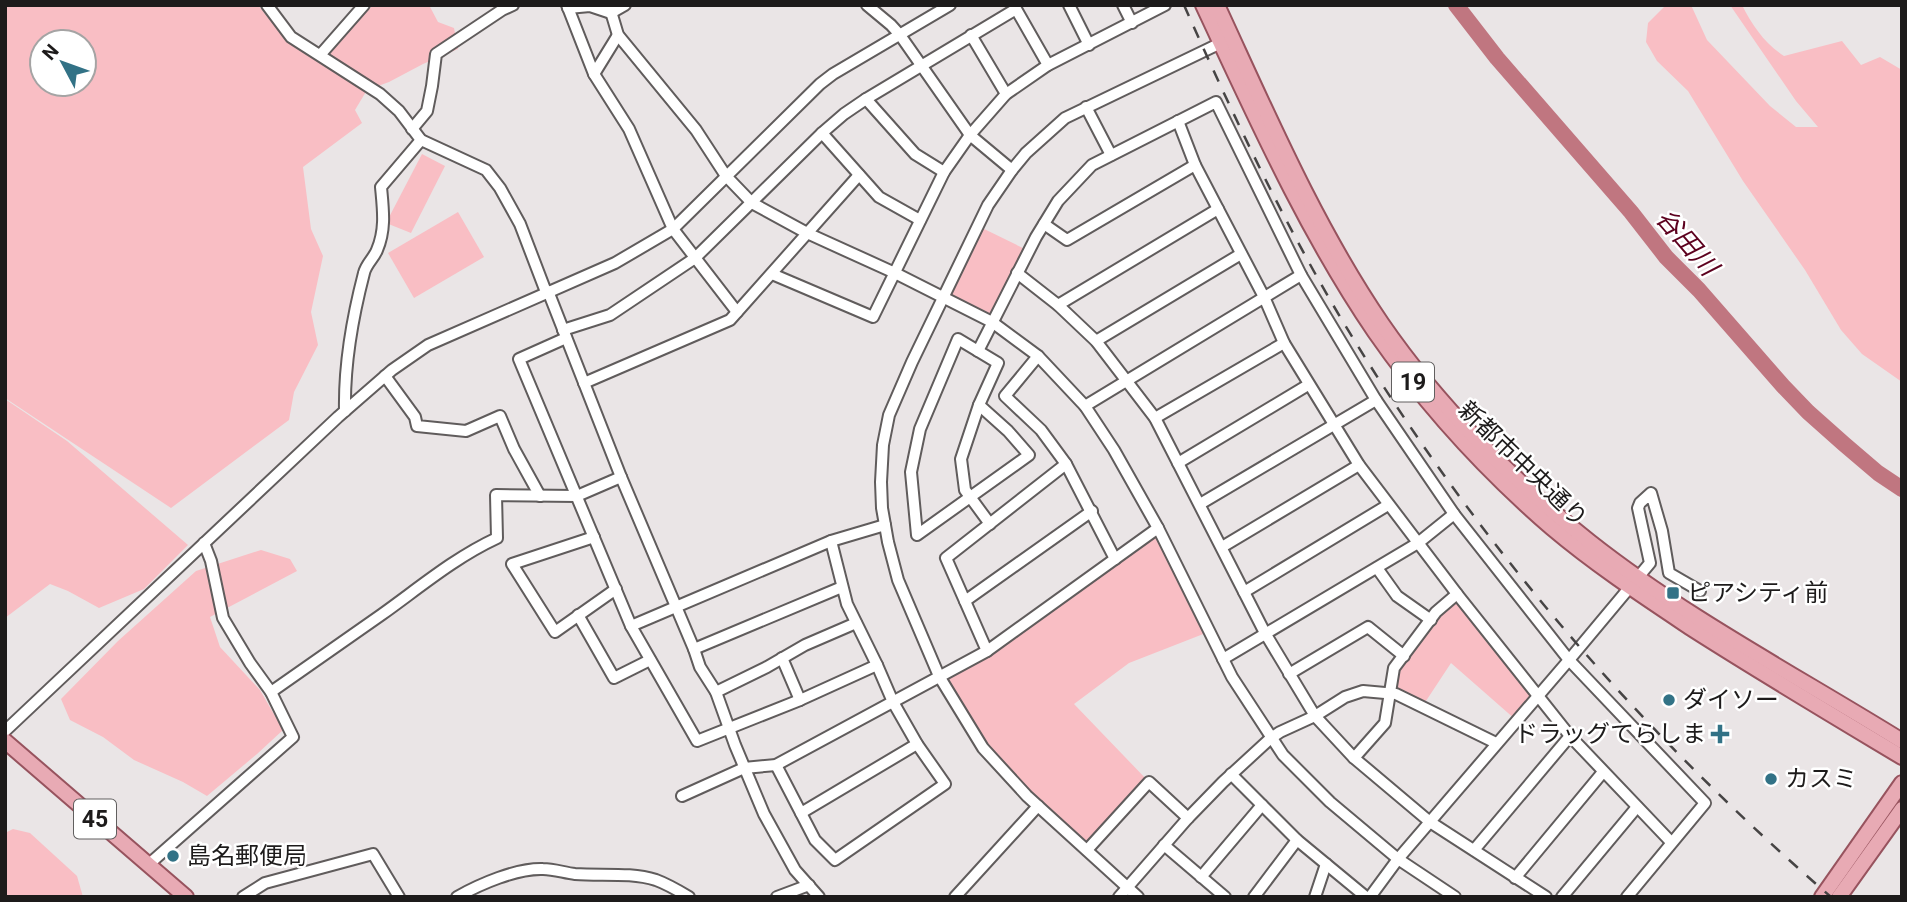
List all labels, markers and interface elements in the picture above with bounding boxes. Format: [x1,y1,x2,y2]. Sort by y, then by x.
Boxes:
north arrow [28,28,98,98]
text: N [37,40,64,65]
water label: 谷田川 [1650,203,1726,284]
road number: 19 [1392,362,1434,402]
street label: 新都市中央通り [1453,396,1593,532]
place label: ピアシティ前 [1687,579,1829,607]
marker: ピアシティ前 [1665,585,1681,601]
place label: ダイソー [1683,686,1779,714]
marker: ダイソー [1661,692,1677,708]
place label: ドラッグてらしま [1514,720,1706,748]
marker: ドラッグてらしま [1712,726,1728,742]
place label: カスミ [1785,765,1857,793]
marker: カスミ [1763,771,1779,787]
road number: 45 [74,800,116,838]
place label: 島名郵便局 [187,842,307,870]
marker: 島名郵便局 [165,848,181,864]

